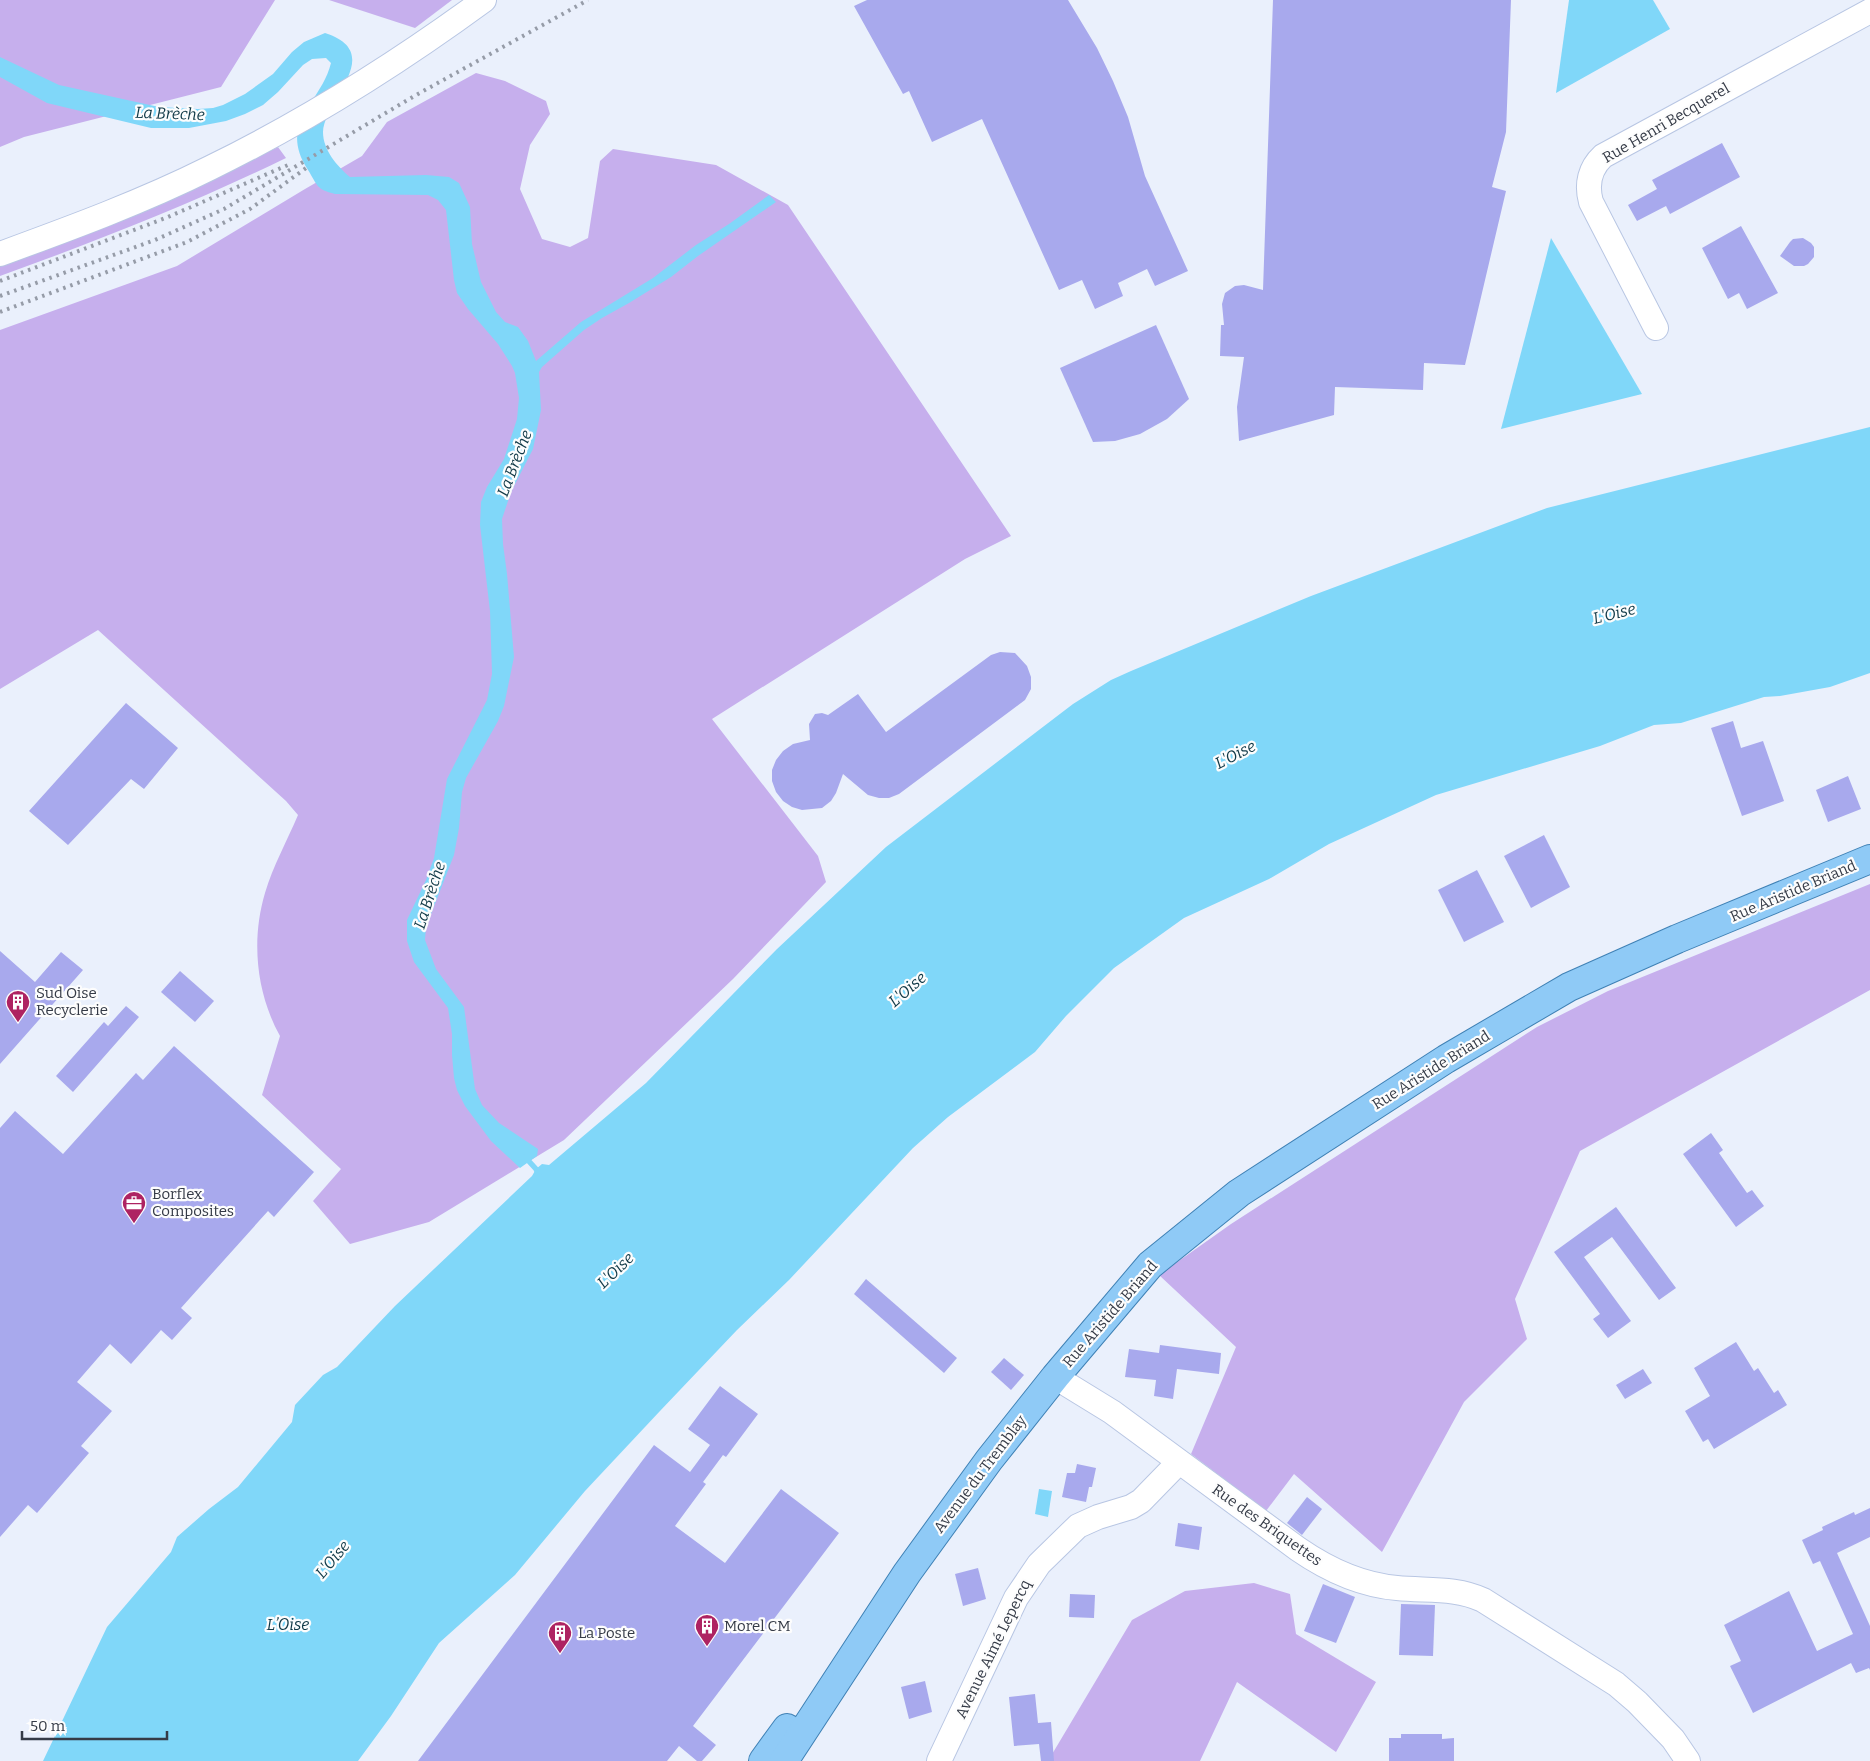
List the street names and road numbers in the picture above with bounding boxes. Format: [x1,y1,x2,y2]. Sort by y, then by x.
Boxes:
street label: Rue Henri Becquerel [1599,79,1733,167]
street label: Rue Aristide Briand [1727,856,1859,926]
street label: Rue Aristide Briand [1369,1026,1493,1113]
street label: Rue Aristide Briand [1059,1257,1161,1371]
street label: Avenue du Tremblay [930,1412,1030,1536]
street label: Rue des Briquettes [1209,1480,1325,1570]
street label: Avenue Aimé Lepercq [952,1577,1035,1721]

